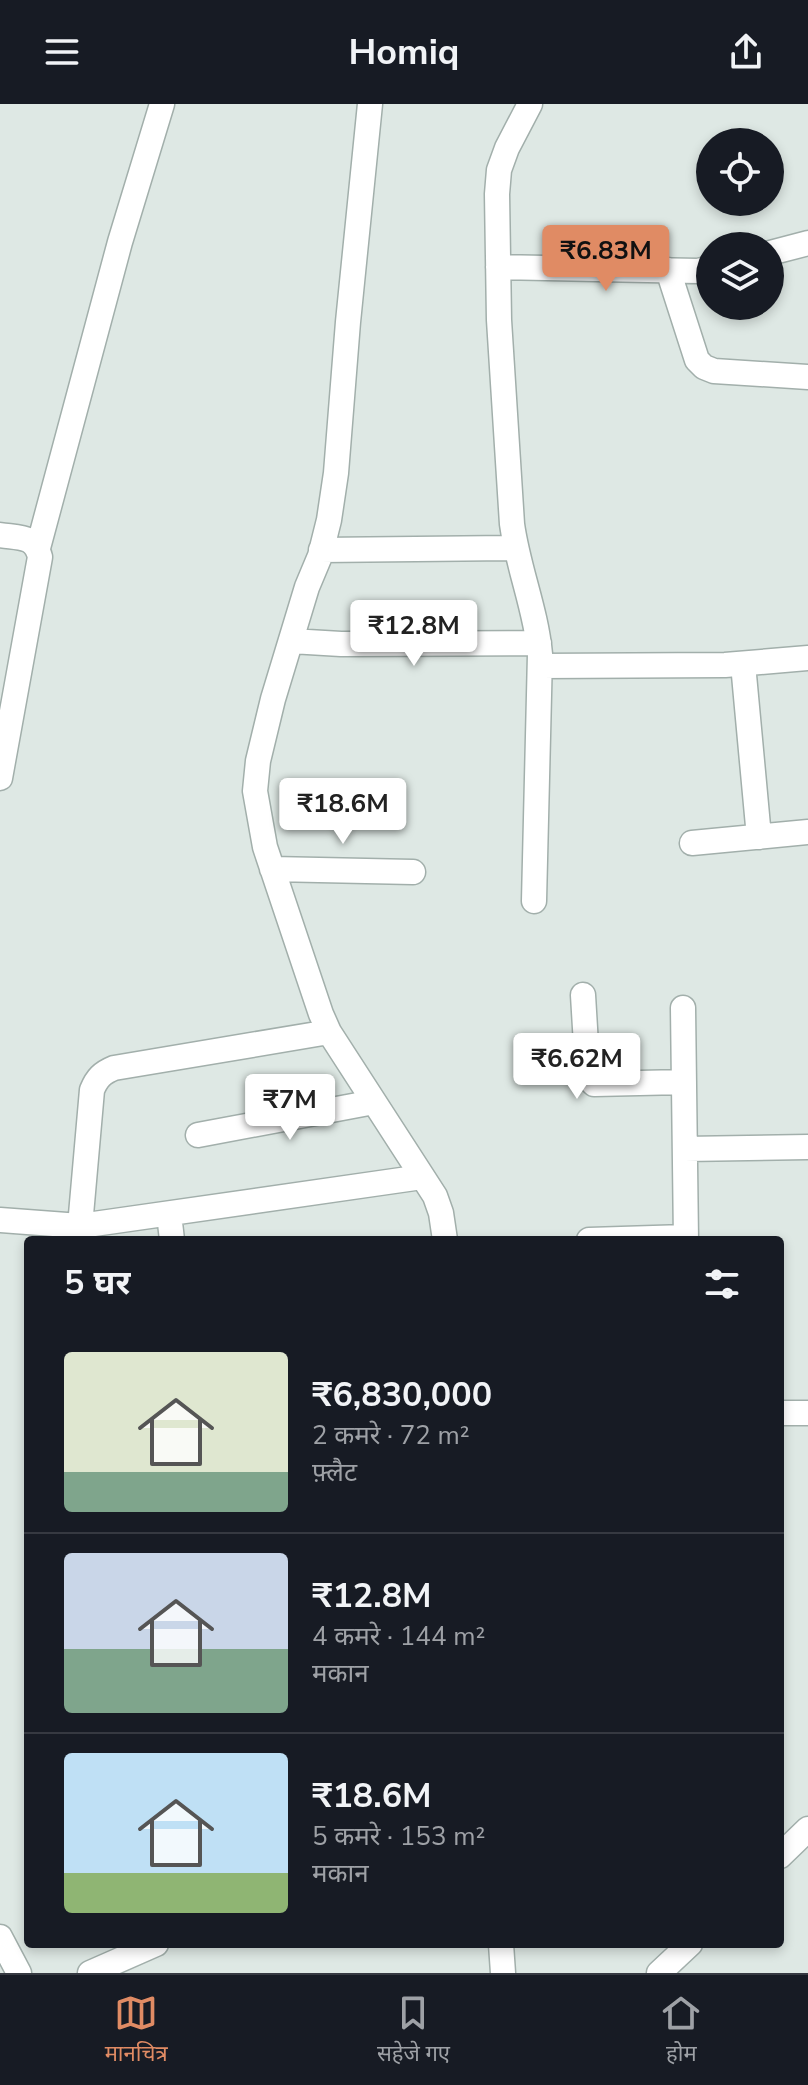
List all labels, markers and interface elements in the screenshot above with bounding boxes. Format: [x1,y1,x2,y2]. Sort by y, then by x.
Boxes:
text: Homiq [349,28,459,77]
icon: menu [40,30,84,74]
icon: share [724,30,768,74]
map controls [696,128,784,320]
button: locate [696,128,784,216]
pin: ₹6.83M [541,225,671,293]
button: layers [696,232,784,320]
text: ₹6.83M [560,233,652,268]
pin: ₹12.8M [349,600,479,668]
text: ₹12.8M [368,608,460,643]
pin: ₹18.6M [278,778,408,846]
text: ₹18.6M [297,786,389,821]
pin: ₹6.62M [512,1033,642,1101]
text: ₹6.62M [531,1041,623,1076]
pin: ₹7M [251,1074,329,1142]
text: ₹7M [263,1082,317,1117]
text: 5 घर [64,1260,131,1306]
icon: filters [700,1262,744,1306]
text: ₹6,830,000 [312,1372,492,1418]
icon: home [128,1384,224,1480]
text: 2 कमरे · 72 m² [312,1418,470,1453]
text: फ़्लैट [312,1455,357,1490]
text: ₹12.8M [312,1573,432,1619]
icon: home [128,1585,224,1681]
text: 4 कमरे · 144 m² [312,1619,485,1654]
text: मकान [312,1656,369,1691]
text: ₹18.6M [312,1773,432,1819]
icon: home [128,1785,224,1881]
text: 5 कमरे · 153 m² [312,1819,485,1854]
text: मकान [312,1856,369,1891]
tab: मानचित्र [105,1991,168,2070]
tab: सहेजे गए [377,1991,450,2070]
tab: होम [659,1991,703,2070]

